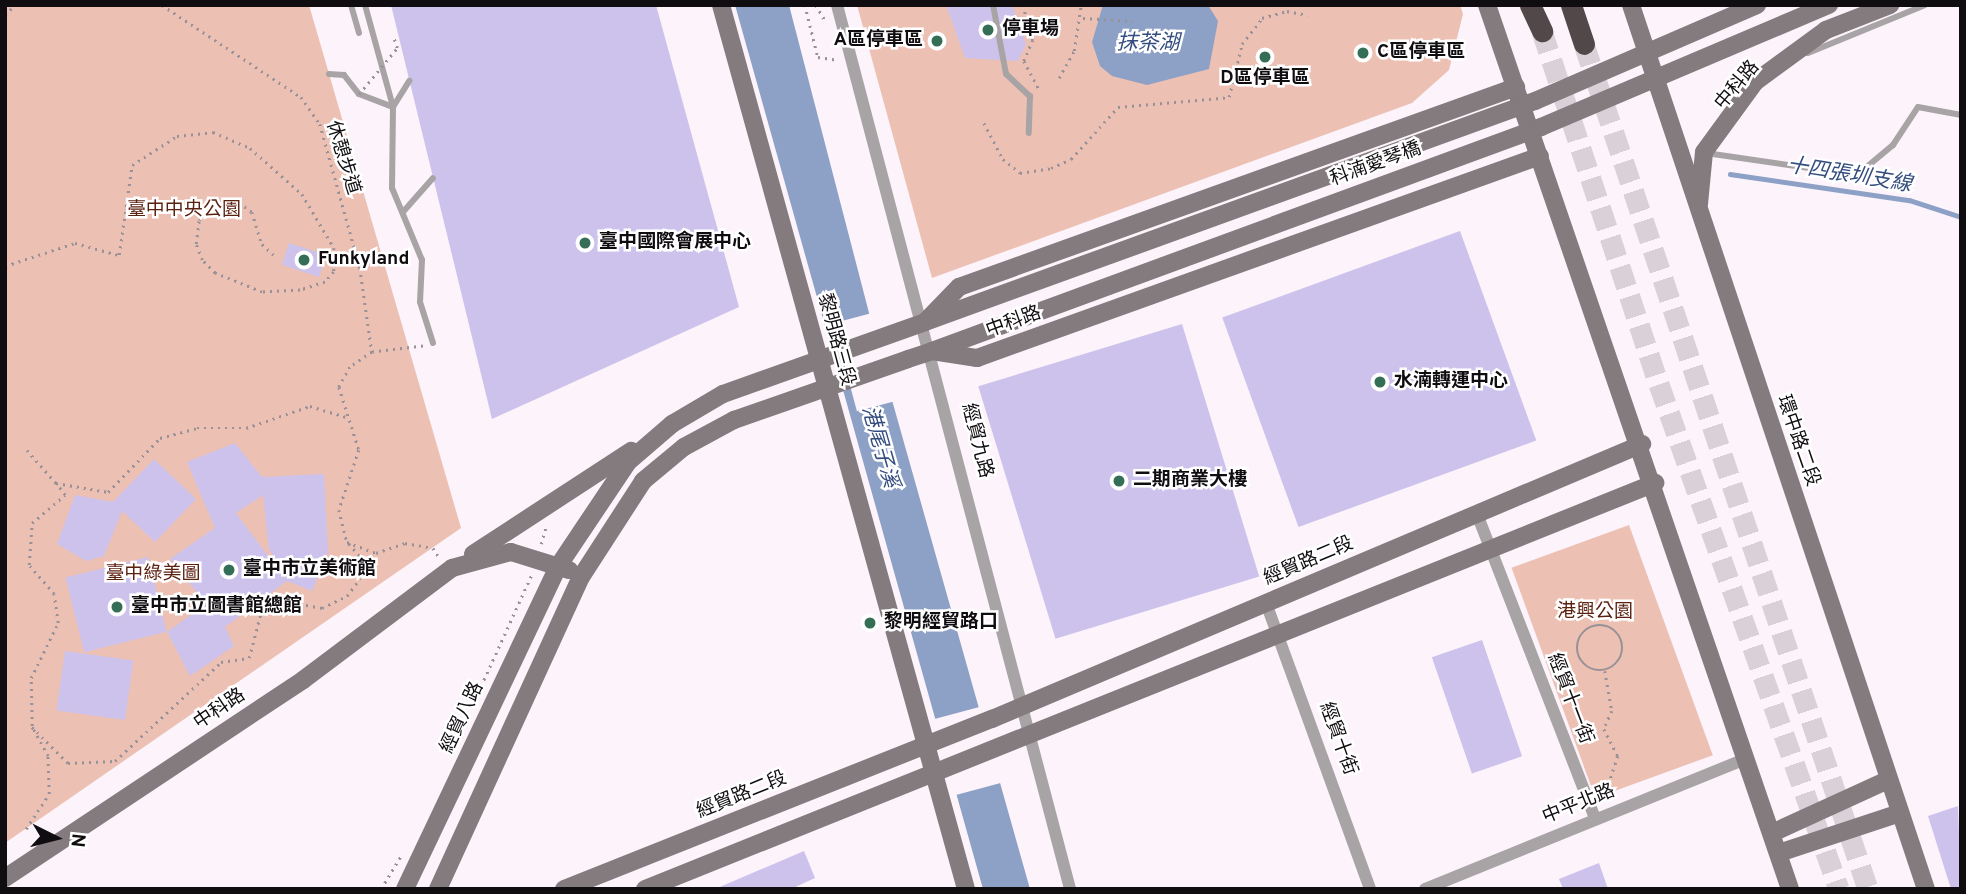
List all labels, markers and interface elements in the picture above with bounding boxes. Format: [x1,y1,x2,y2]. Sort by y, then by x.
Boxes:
place label: 停車場 [1002,19,1059,41]
marker: 停車場 [980,22,996,38]
place label: A區停車區 [833,30,923,52]
water label: 抹茶湖 [1117,31,1179,57]
marker: A區停車區 [929,33,945,49]
place label: C區停車區 [1377,42,1465,64]
marker: C區停車區 [1355,45,1371,61]
marker: D區停車區 [1257,49,1273,65]
street label: 中科路 [1711,57,1765,115]
place label: D區停車區 [1220,68,1310,90]
street label: 休憩步道 [320,118,364,198]
street label: 科湳愛琴橋 [1327,138,1425,192]
water label: 十四張圳支線 [1785,154,1913,198]
park label: 臺中中央公園 [127,200,241,222]
place label: 臺中國際會展中心 [599,232,751,254]
marker: 臺中國際會展中心 [577,235,593,251]
place label: Funkyland [318,249,409,271]
marker: Funkyland [296,252,312,268]
street label: 黎明路三段 [812,291,858,389]
street label: 中科路 [983,303,1045,343]
place label: 水湳轉運中心 [1394,371,1508,393]
marker: 水湳轉運中心 [1372,374,1388,390]
street label: 環中路二段 [1771,392,1823,490]
street label: 經貿九路 [956,401,996,481]
water label: 港尾子溪 [855,403,903,491]
place label: 二期商業大樓 [1133,470,1247,492]
marker: 二期商業大樓 [1111,473,1127,489]
street label: 經貿路二段 [1261,533,1357,591]
place label: 臺中市立美術館 [243,559,376,581]
marker: 臺中市立美術館 [221,562,237,578]
park label: 臺中綠美圖 [106,564,200,586]
place label: 臺中市立圖書館總館 [131,596,302,618]
marker: 臺中市立圖書館總館 [109,599,125,615]
park label: 港興公園 [1557,602,1633,624]
place label: 黎明經貿路口 [884,612,998,634]
marker: 黎明經貿路口 [862,615,878,631]
street label: 經貿十一街 [1541,651,1597,747]
street label: 經貿八路 [437,679,489,757]
street label: 中科路 [190,685,250,735]
street label: 經貿十街 [1313,699,1361,779]
street label: 經貿路二段 [694,768,790,824]
street label: 中平北路 [1539,780,1619,830]
north arrow [21,803,91,873]
text: N [64,832,90,848]

